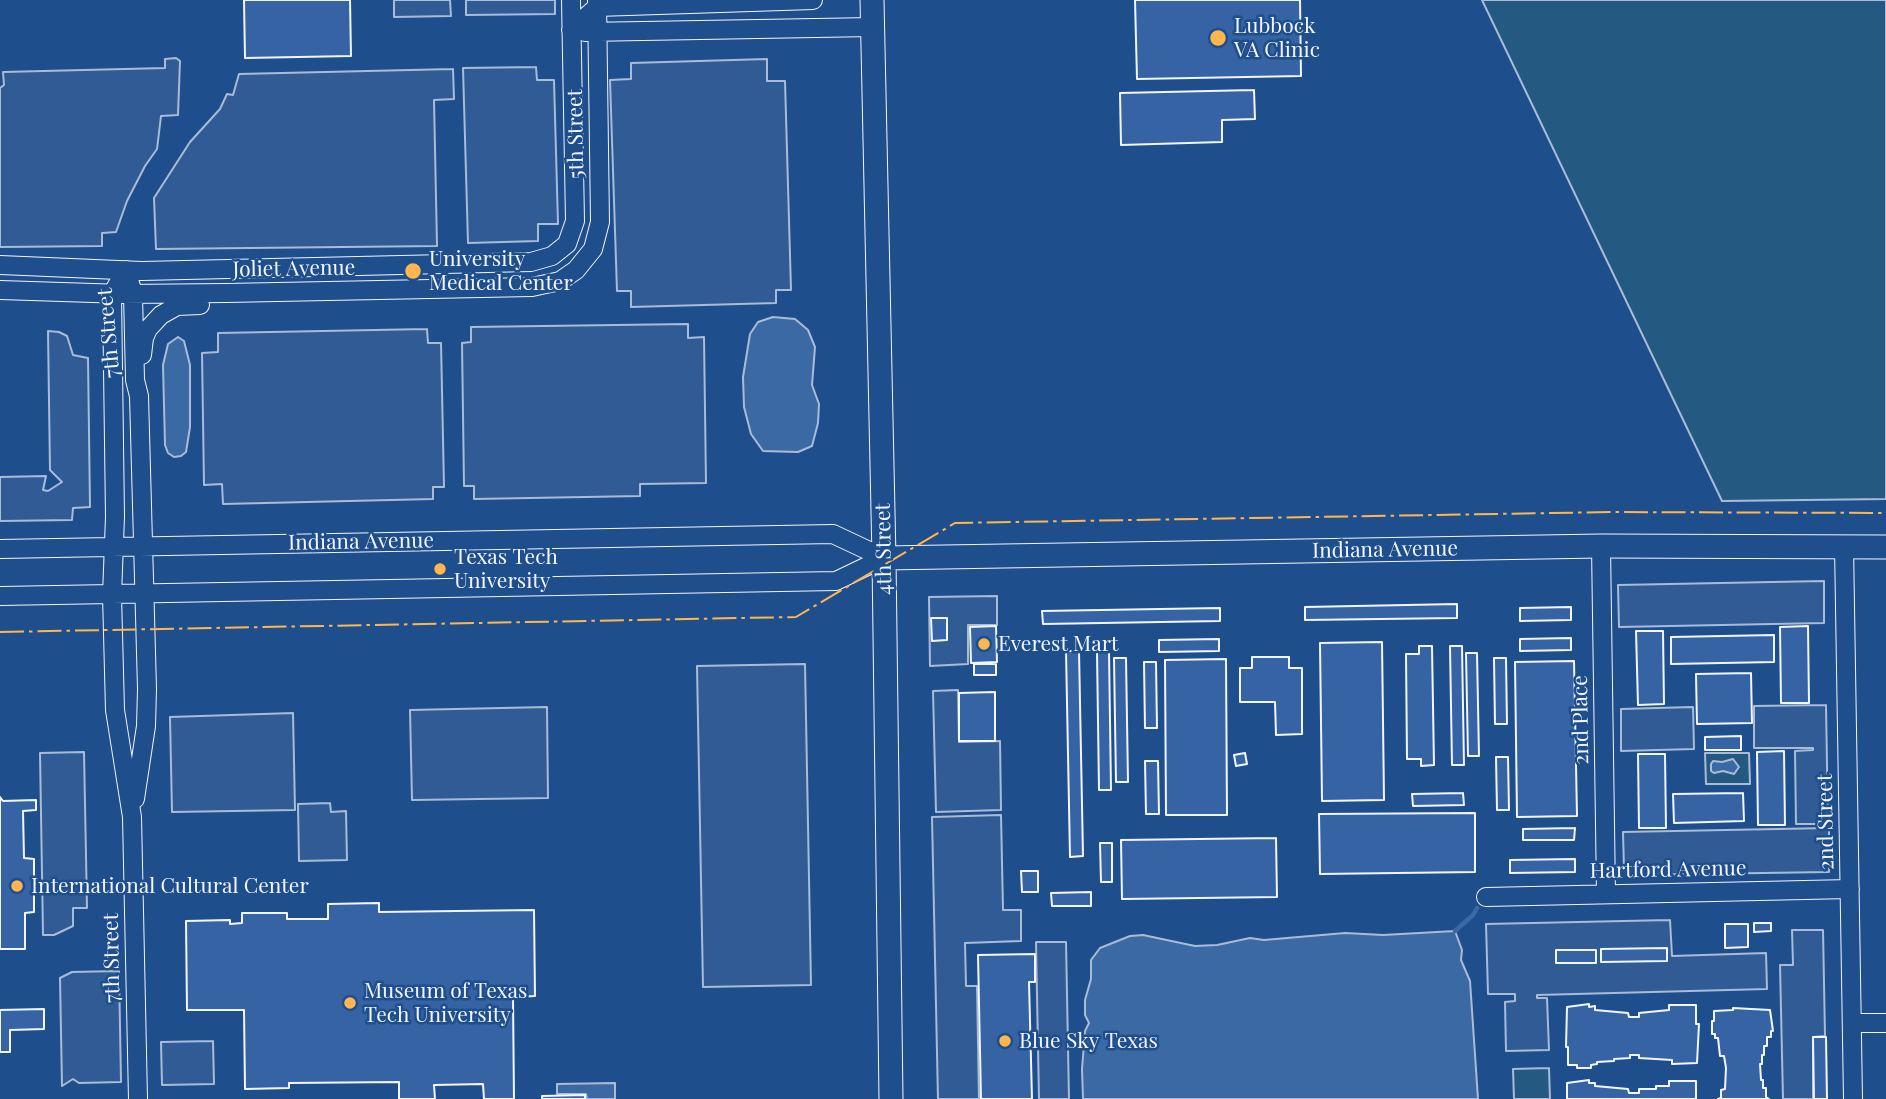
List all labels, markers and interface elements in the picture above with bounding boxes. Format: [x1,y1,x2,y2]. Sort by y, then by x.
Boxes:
place label: Lubbock VA Clinic [1234,13,1320,63]
marker: Lubbock VA Clinic [1208,28,1228,48]
street label: 5th Street [563,89,589,179]
place label: University Medical Center [429,246,573,296]
street label: Joliet Avenue [233,255,355,283]
marker: University Medical Center [403,261,423,281]
street label: 7th Street [93,287,125,379]
street label: 4th Street [871,503,897,595]
street label: Indiana Avenue [288,528,434,556]
street label: Indiana Avenue [1312,536,1458,564]
place label: Texas Tech University [454,544,558,594]
marker: Texas Tech University [432,561,448,577]
place label: Everest Mart [998,631,1119,657]
marker: Everest Mart [976,636,992,652]
street label: 2nd Place [1568,675,1594,765]
street label: 2nd Street [1813,774,1839,870]
street label: Hartford Avenue [1589,856,1747,884]
place label: International Cultural Center [31,873,309,899]
marker: International Cultural Center [9,878,25,894]
street label: 7th Street [99,913,125,1003]
place label: Museum of Texas Tech University [364,978,527,1028]
marker: Museum of Texas Tech University [342,995,358,1011]
place label: Blue Sky Texas [1019,1028,1158,1054]
marker: Blue Sky Texas [997,1033,1013,1049]

